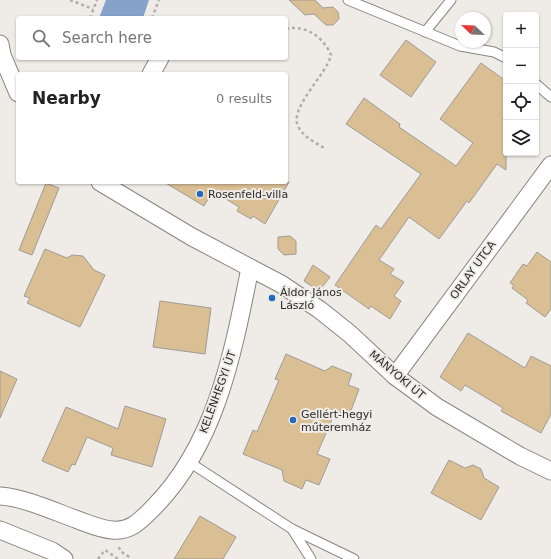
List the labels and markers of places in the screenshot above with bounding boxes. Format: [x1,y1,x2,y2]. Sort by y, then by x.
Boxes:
place label: Rosenfeld-villa [208,188,288,201]
marker: Rosenfeld-villa [195,189,205,199]
place label: Áldor János László [280,286,342,312]
marker: Áldor János László [267,293,277,303]
place label: Gellért-hegyi műteremház [301,408,372,434]
marker: Gellért-hegyi műteremház [288,415,298,425]

